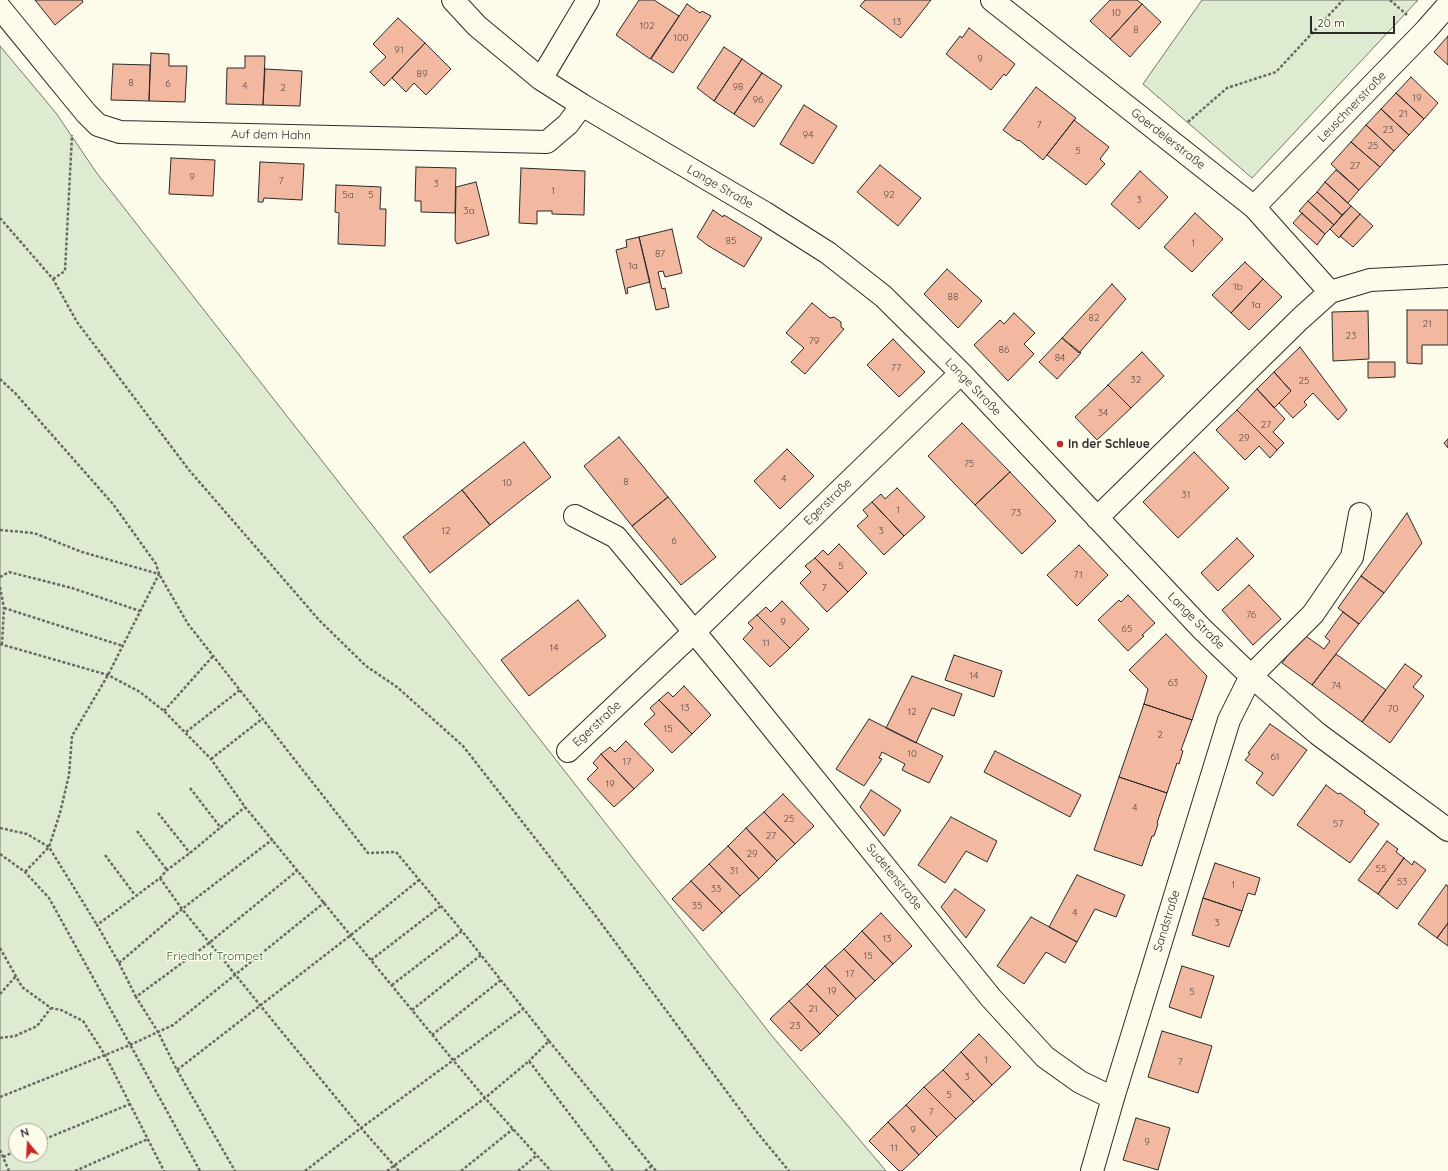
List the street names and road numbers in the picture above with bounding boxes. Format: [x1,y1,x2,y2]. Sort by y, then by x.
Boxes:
street label: Leuschnerstraße [1315,69,1389,145]
street label: Goerdelerstraße [1128,106,1208,172]
street label: Auf dem Hahn [231,127,311,143]
street label: Lange Straße [684,162,756,212]
street label: Lange Straße [942,355,1004,419]
street label: Egerstraße [801,476,855,528]
street label: Lange Straße [1165,590,1227,652]
street label: Egerstraße [570,698,624,750]
street label: Sudetenstraße [863,841,925,913]
street label: Sandstraße [1151,888,1183,954]

